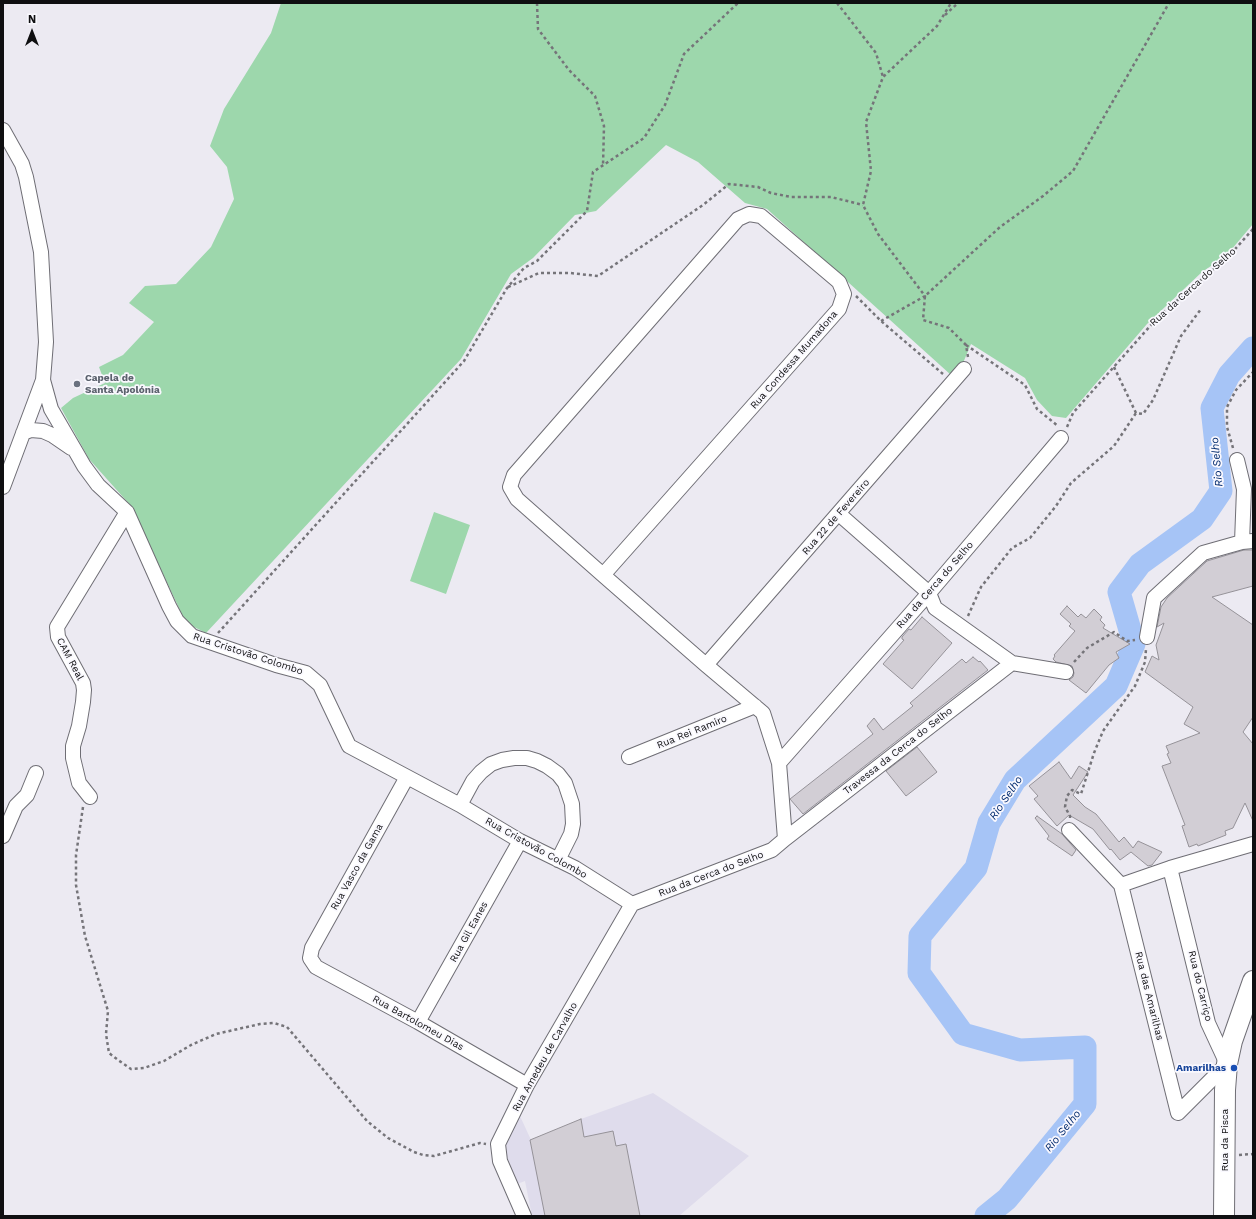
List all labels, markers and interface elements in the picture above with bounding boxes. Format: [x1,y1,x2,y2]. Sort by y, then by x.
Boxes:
north arrow [12,12,52,52]
text: N [28,13,36,26]
street label: Rua da Cerca do Selho [1148,245,1238,329]
street label: Rua Condessa Mumadona [748,308,840,412]
place label: Capela de Santa Apolónia [85,372,160,396]
marker: Capela de Santa Apolónia [72,379,82,389]
water label: Rio Selho [1208,437,1226,487]
street label: Rua 22 de Fevereiro [800,477,872,557]
street label: Rua da Cerca do Selho [894,539,976,631]
street label: Rua Cristovão Colombo [192,631,304,677]
street label: CAM Real [54,636,86,682]
street label: Travessa da Cerca do Selho [841,705,955,797]
street label: Rua Rei Ramiro [655,712,729,752]
water label: Rio Selho [987,774,1025,822]
street label: Rua Cristovão Colombo [483,815,589,881]
street label: Rua Vasco da Gama [328,822,386,912]
street label: Rua da Cerca do Selho [657,848,765,900]
street label: Rua Gil Eanes [447,900,491,964]
street label: Rua do Carriço [1185,949,1215,1023]
street label: Rua das Amarilhas [1132,950,1166,1042]
street label: Rua Bartolomeu Dias [370,993,466,1053]
street label: Rua Amedeu de Carvalho [510,1000,580,1114]
place label: Amarilhas [1176,1062,1226,1074]
marker: Amarilhas [1229,1063,1239,1073]
water label: Rio Selho [1042,1108,1084,1154]
street label: Rua da Pisca [1219,1109,1231,1171]

